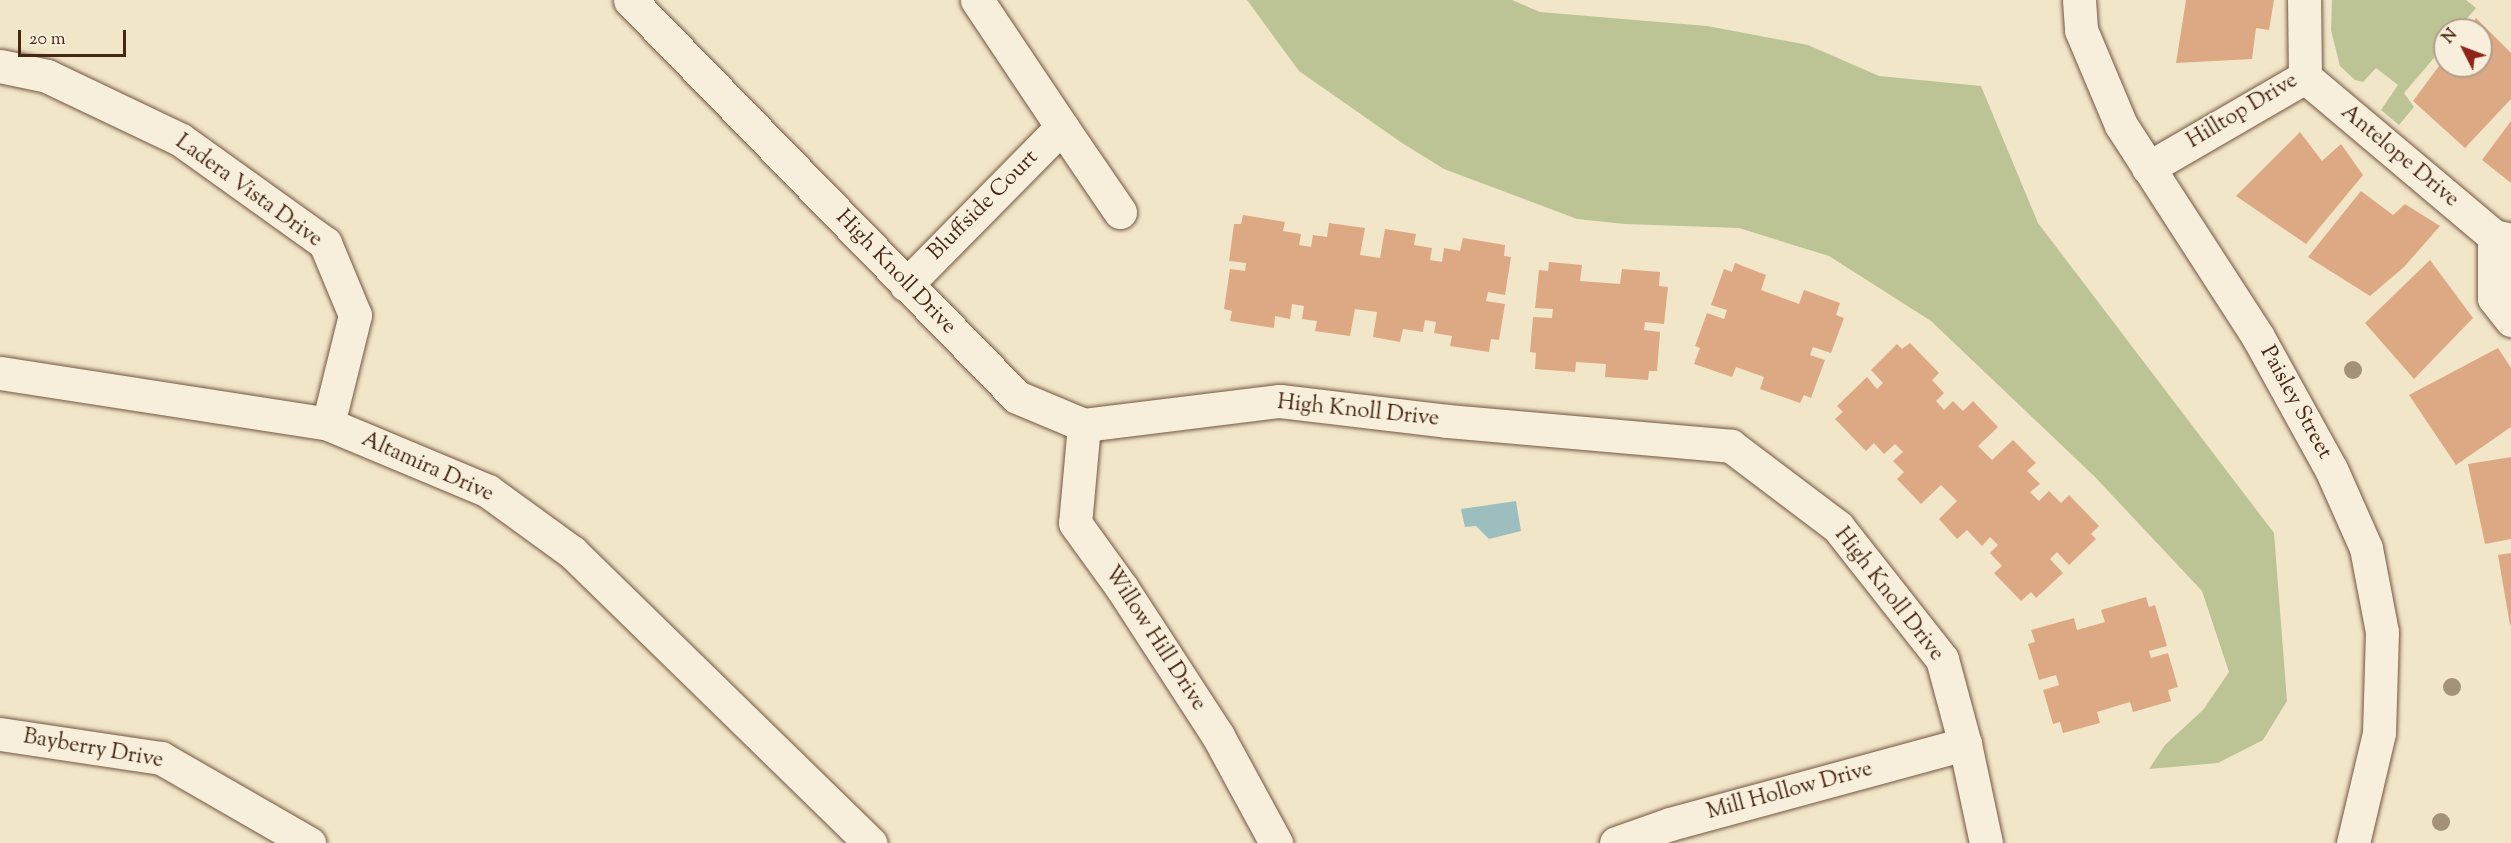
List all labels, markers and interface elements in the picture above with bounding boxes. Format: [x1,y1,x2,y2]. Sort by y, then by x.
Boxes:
scale bar [21,18,129,56]
north arrow [2433,18,2493,78]
text: N [2438,25,2464,49]
text: 20 m [29,27,66,53]
street label: Hilltop Drive [2183,69,2303,155]
street label: Antelope Drive [2335,100,2463,214]
street label: Ladera Vista Drive [169,130,327,254]
street label: Bluffside Court [923,145,1045,267]
street label: High Knoll Drive [829,205,961,341]
street label: Paisley Street [2253,342,2337,464]
street label: High Knoll Drive [1276,390,1440,434]
street label: Altamira Drive [357,427,497,509]
street label: High Knoll Drive [1828,523,1948,667]
street label: Willow Hill Drive [1097,562,1211,716]
street label: Bayberry Drive [21,725,165,775]
street label: Mill Hollow Drive [1704,757,1876,827]

